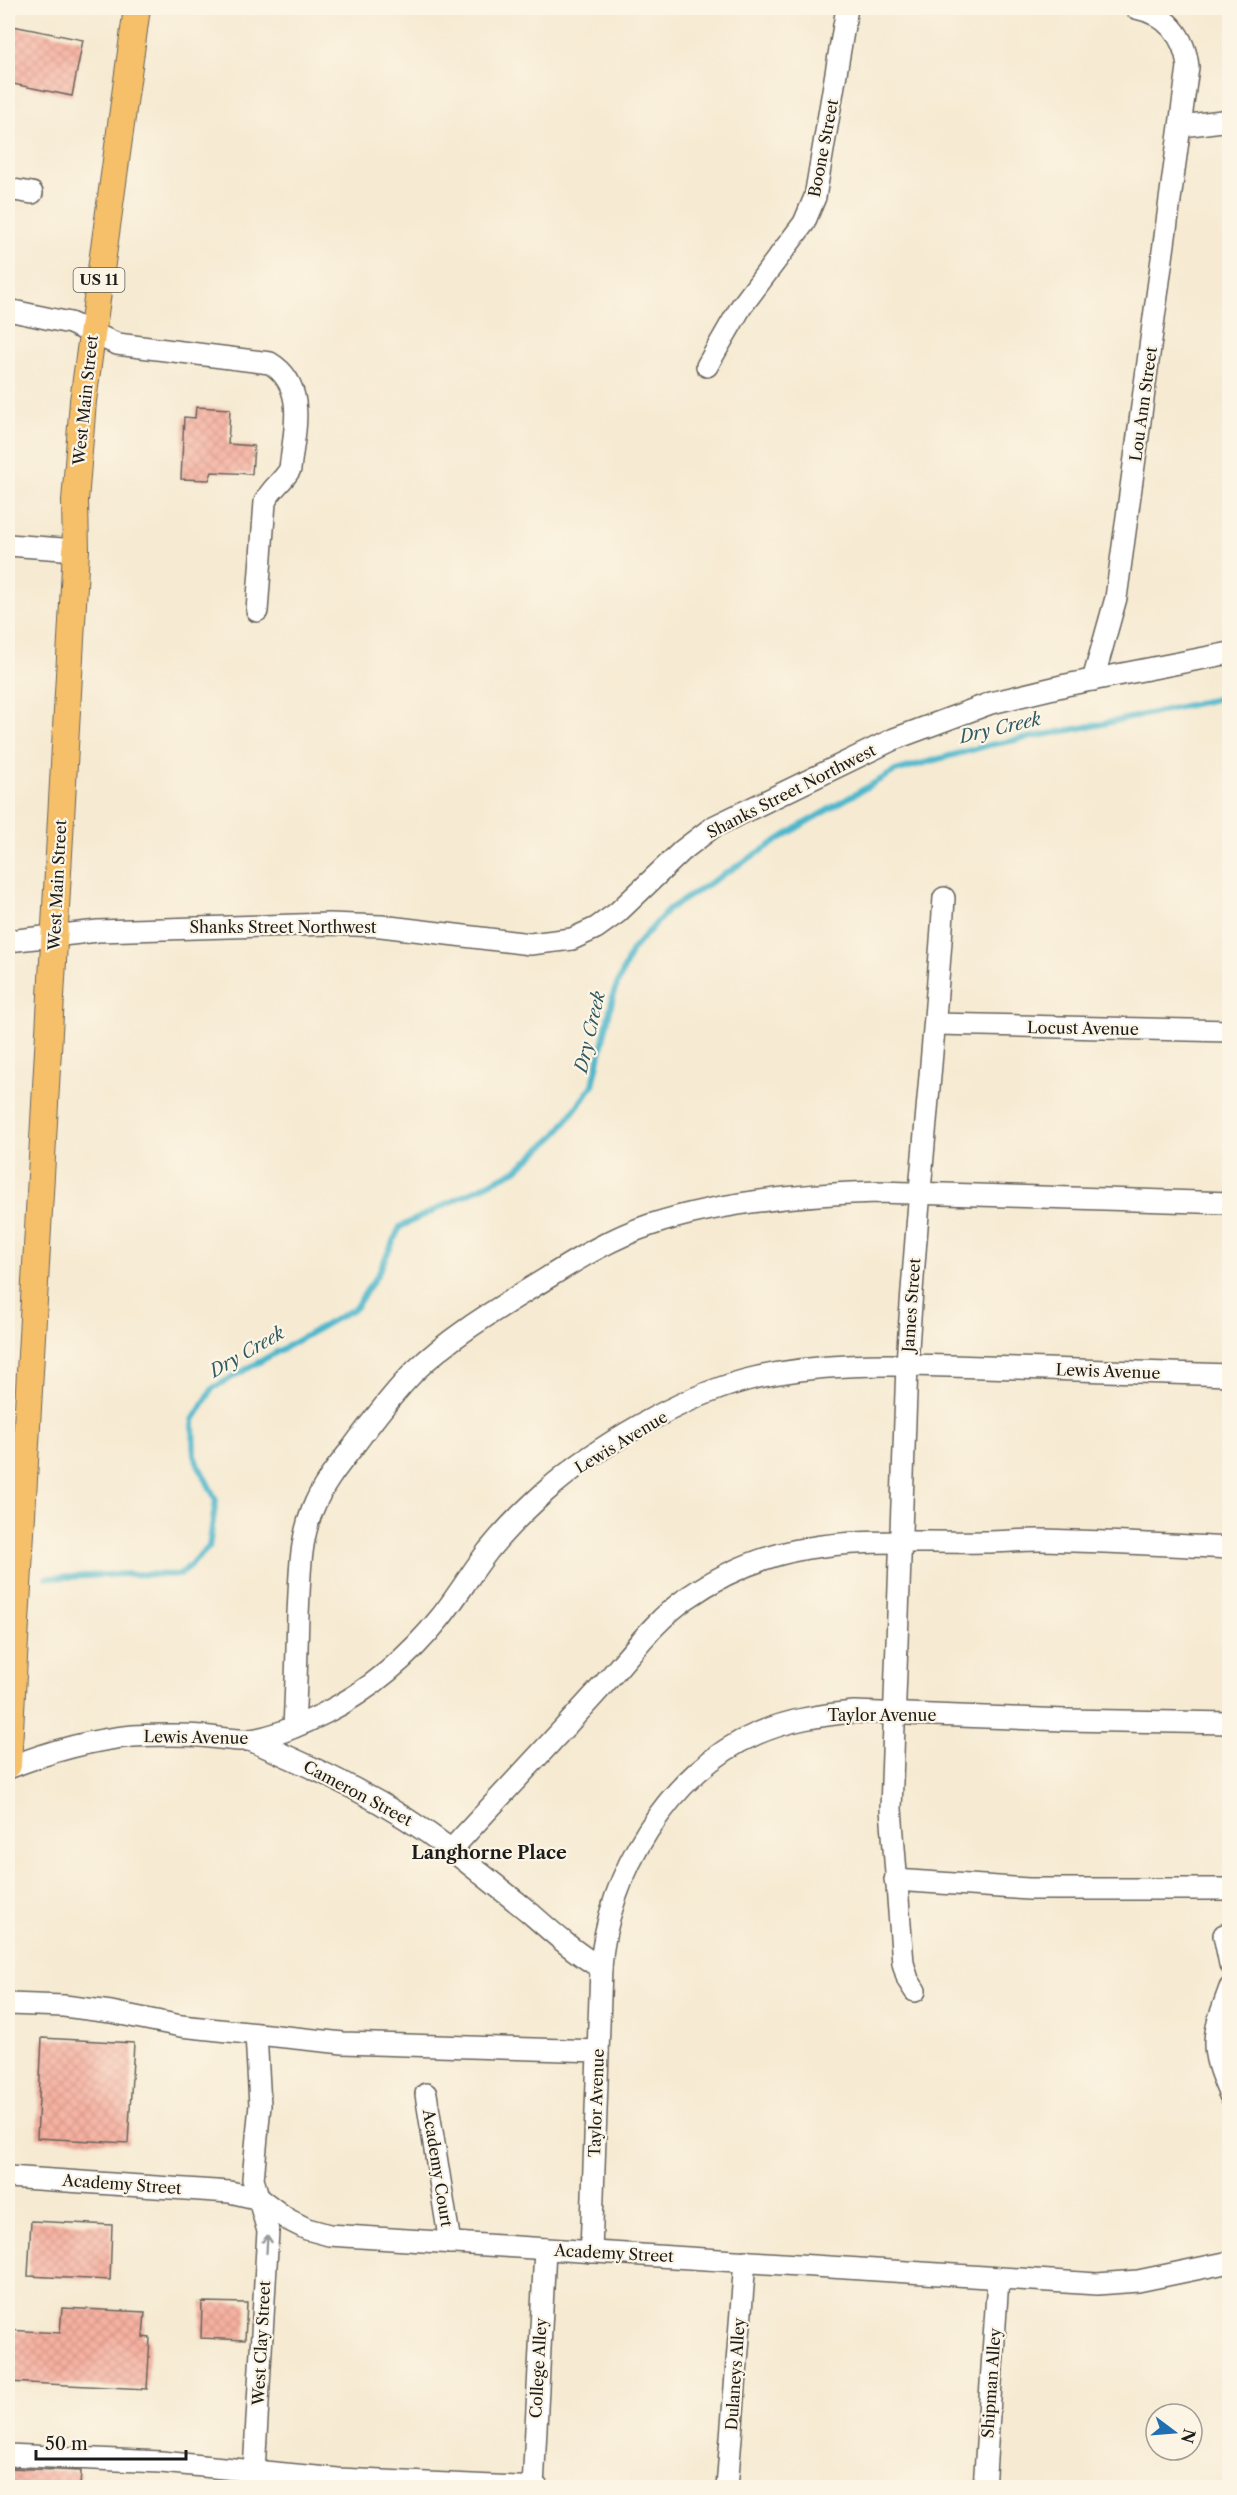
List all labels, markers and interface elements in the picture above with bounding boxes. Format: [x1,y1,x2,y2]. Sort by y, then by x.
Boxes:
street label: Boone Street [804,97,842,199]
road number: US 11 [74,268,124,292]
street label: West Main Street [68,334,102,467]
street label: Lou Ann Street [1125,345,1161,462]
water label: Dry Creek [955,708,1043,748]
street label: Shanks Street Northwest [703,739,879,842]
street label: West Main Street [44,819,70,952]
street label: Shanks Street Northwest [189,917,377,937]
water label: Dry Creek [570,989,610,1077]
street label: Locust Avenue [1027,1017,1139,1039]
street label: James Street [898,1257,924,1356]
water label: Dry Creek [204,1321,289,1383]
street label: Lewis Avenue [1055,1359,1161,1383]
street label: Lewis Avenue [571,1406,671,1478]
street label: Taylor Avenue [828,1705,936,1725]
street label: Lewis Avenue [143,1726,249,1748]
street label: Cameron Street [300,1756,416,1830]
district label: Langhorne Place [411,1842,567,1864]
street label: Taylor Avenue [584,2048,608,2158]
street label: Academy Court [419,2107,457,2229]
street label: Academy Street [61,2170,183,2198]
one-way arrow [261,2235,272,2255]
street label: Academy Street [553,2240,675,2266]
street label: West Clay Street [248,2280,274,2407]
street label: College Alley [525,2316,551,2419]
street label: Dulaneys Alley [721,2316,749,2431]
street label: Shipman Alley [977,2326,1005,2439]
north arrow [1144,2402,1204,2462]
scale bar [36,2423,186,2461]
text: N [1177,2427,1200,2446]
text: 50 m [45,2433,88,2455]

